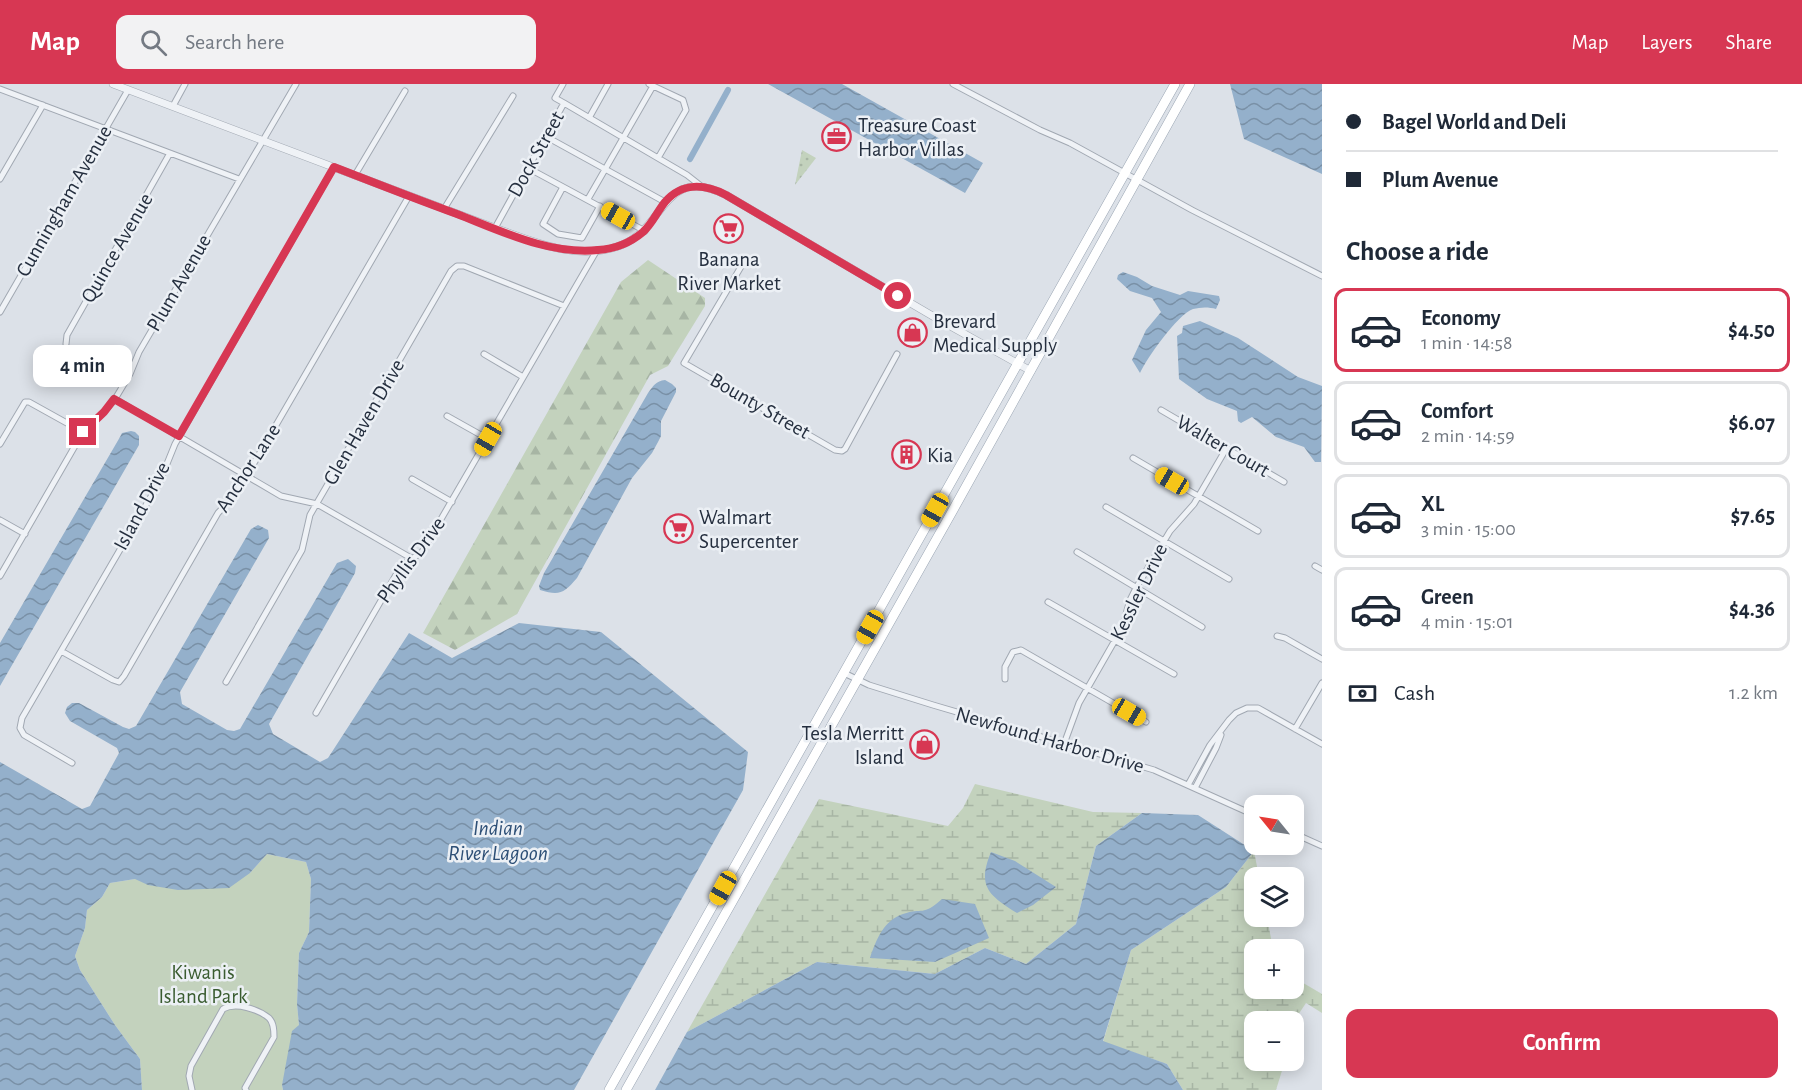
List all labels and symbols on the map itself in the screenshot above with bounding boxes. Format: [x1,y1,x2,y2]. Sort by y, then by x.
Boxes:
street label: Dock Street [504,107,568,200]
place label: Treasure Coast Harbor Villas [858,115,977,160]
office icon: Treasure Coast Harbor Villas [821,121,853,153]
street label: Cunningham Avenue [12,122,116,280]
street label: Quince Avenue [77,190,157,306]
car [598,199,638,233]
supermarket icon: Banana River Market [713,212,745,244]
street label: Plum Avenue [143,231,215,335]
place label: Banana River Market [677,249,781,294]
route start [884,282,911,309]
place label: Brevard Medical Supply [933,311,1057,356]
shop icon: Brevard Medical Supply [896,317,928,349]
callout: 4 min [34,345,132,387]
street label: Glen Haven Drive [320,356,408,488]
street label: Bounty Street [707,369,814,443]
street label: Walter Court [1173,411,1273,481]
route end [69,418,96,445]
car [471,419,505,459]
street label: Anchor Lane [212,420,284,516]
building icon: Kia [890,439,922,471]
place label: Kia [927,445,954,466]
street label: Island Drive [110,458,174,554]
car [1152,464,1192,498]
car [918,490,952,530]
place label: Walmart Supercenter [699,507,798,552]
street label: Phyllis Drive [373,513,449,607]
supermarket icon: Walmart Supercenter [662,513,694,545]
street label: Kessler Drive [1107,540,1171,644]
car [853,607,887,647]
car [1109,695,1149,729]
street label: Newfound Harbor Drive [953,703,1147,777]
place label: Tesla Merritt Island [801,723,904,768]
shop icon: Tesla Merritt Island [909,729,941,761]
north arrow [1244,795,1304,855]
water label: Indian River Lagoon [448,817,548,864]
car [706,868,740,908]
park label: Kiwanis Island Park [158,962,248,1007]

